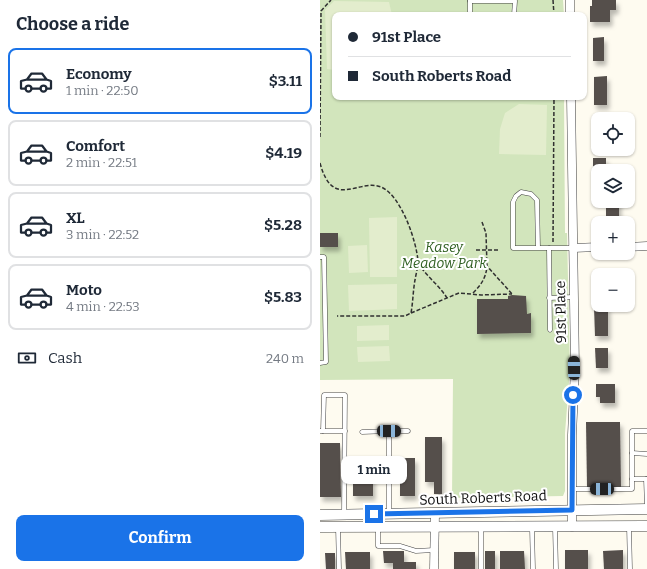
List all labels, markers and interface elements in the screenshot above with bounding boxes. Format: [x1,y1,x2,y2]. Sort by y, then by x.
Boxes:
text: Choose a ride [16,13,129,35]
text: 91st Place [372,28,441,46]
icon: car [18,63,54,99]
text: Economy [66,65,132,83]
text: South Roberts Road [372,67,511,85]
text: $3.11 [269,72,302,90]
text: 1 min · 22:50 [66,83,139,98]
map controls [591,112,635,312]
button: locate [591,112,635,156]
icon: car [18,135,54,171]
text: Comfort [66,137,125,155]
text: $4.19 [265,144,302,162]
text: 2 min · 22:51 [66,155,137,170]
button: layers [591,164,635,208]
icon: car [18,207,54,243]
text: XL [66,209,85,227]
text: $5.28 [264,216,302,234]
button: + [591,216,635,260]
text: 3 min · 22:52 [66,227,139,242]
park label: Kasey Meadow Park [401,239,487,272]
button: − [591,268,635,312]
icon: car [18,279,54,315]
text: Moto [66,281,102,299]
street label: 91st Place [552,281,570,343]
text: $5.83 [264,288,302,306]
text: 4 min · 22:53 [66,299,140,314]
icon: cash [16,347,38,369]
text: Cash [48,349,82,367]
text: 240 m [266,351,304,366]
car [568,356,580,380]
route start [564,386,582,404]
car [377,425,401,437]
callout: 1 min [341,456,407,484]
text: 1 min [358,462,390,477]
car [590,483,614,495]
street label: South Roberts Road [419,487,547,509]
route end [365,505,383,523]
button: Confirm [16,515,304,561]

